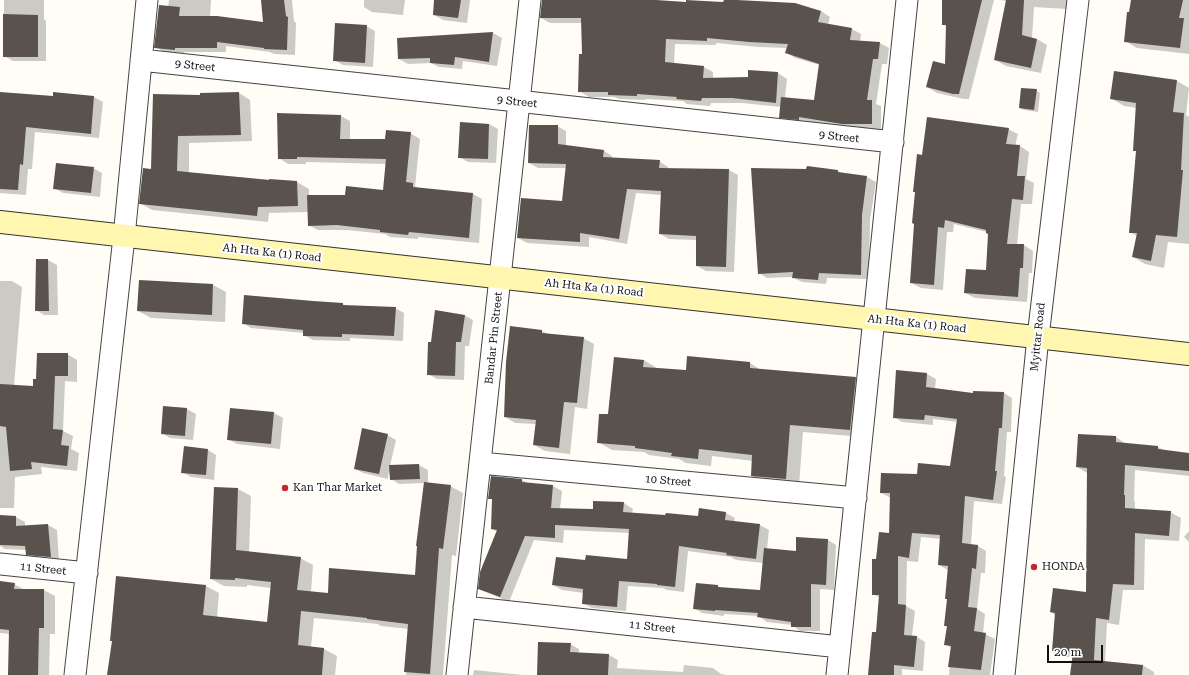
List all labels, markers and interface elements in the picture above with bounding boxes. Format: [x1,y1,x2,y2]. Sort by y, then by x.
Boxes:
street label: 9 Street [174,57,216,75]
street label: 9 Street [496,93,538,111]
street label: 9 Street [818,128,860,146]
street label: Ah Hta Ka (1) Road [222,241,322,265]
street label: Ah Hta Ka (1) Road [544,276,644,300]
street label: Bandar Pin Street [483,291,505,385]
street label: Myittar Road [1028,302,1048,372]
street label: Ah Hta Ka (1) Road [867,312,967,336]
street label: 10 Street [644,472,692,490]
place label: Kan Thar Market [293,481,382,495]
marker: Kan Thar Market [280,483,290,493]
street label: 11 Street [19,560,67,578]
place label: HONDA [1042,560,1085,574]
marker: HONDA [1029,562,1039,572]
street label: 11 Street [628,618,676,636]
scale bar [1049,637,1105,663]
text: 20 m [1054,645,1081,659]

